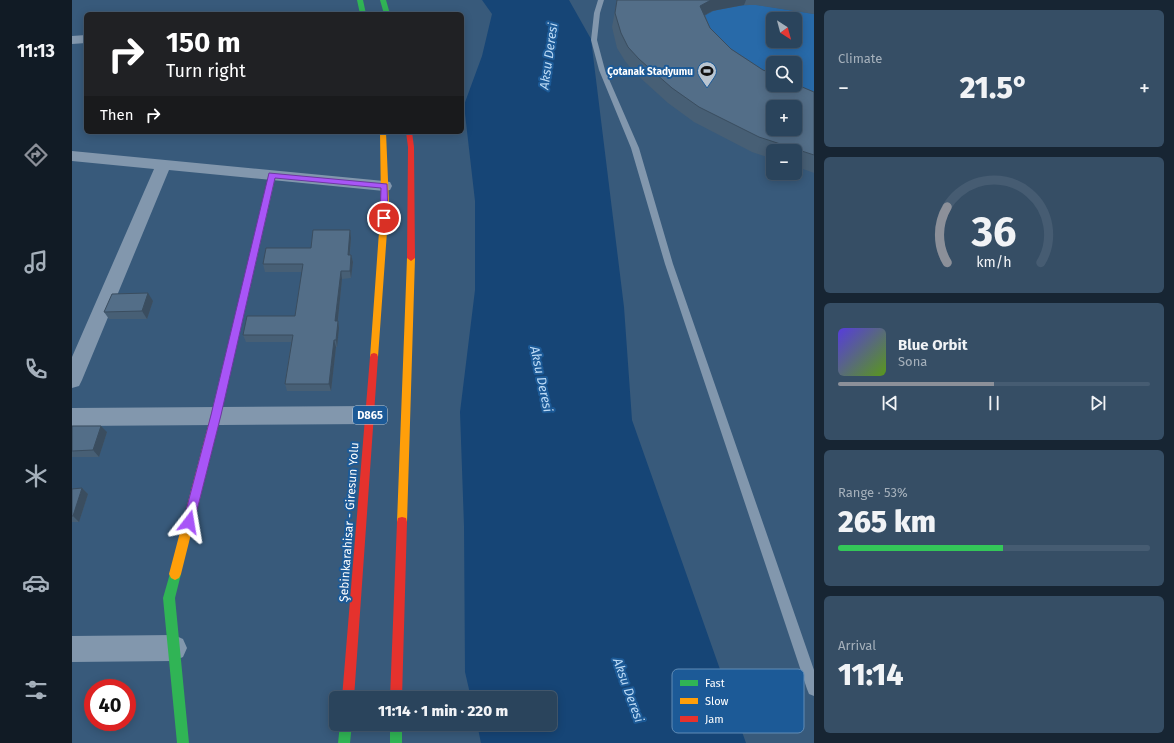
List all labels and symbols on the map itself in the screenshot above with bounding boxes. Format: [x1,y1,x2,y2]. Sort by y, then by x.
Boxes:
north arrow [766,12,802,48]
water label: Aksu Deresi [536,21,561,91]
sports icon: Çotanak Stadyumu [696,60,718,88]
place label: Çotanak Stadyumu [607,66,693,78]
pin [367,201,401,235]
water label: Aksu Deresi [527,344,556,414]
road number: D865 [353,406,387,424]
street label: Şebinkarahisar - Giresun Yolu [336,442,362,602]
position arrow [168,501,210,543]
water label: Aksu Deresi [610,655,647,725]
legend [672,669,804,733]
text: Fast [705,677,725,690]
speed limit sign: 40 [84,679,136,731]
text: Slow [705,695,729,708]
text: Jam [705,713,724,726]

